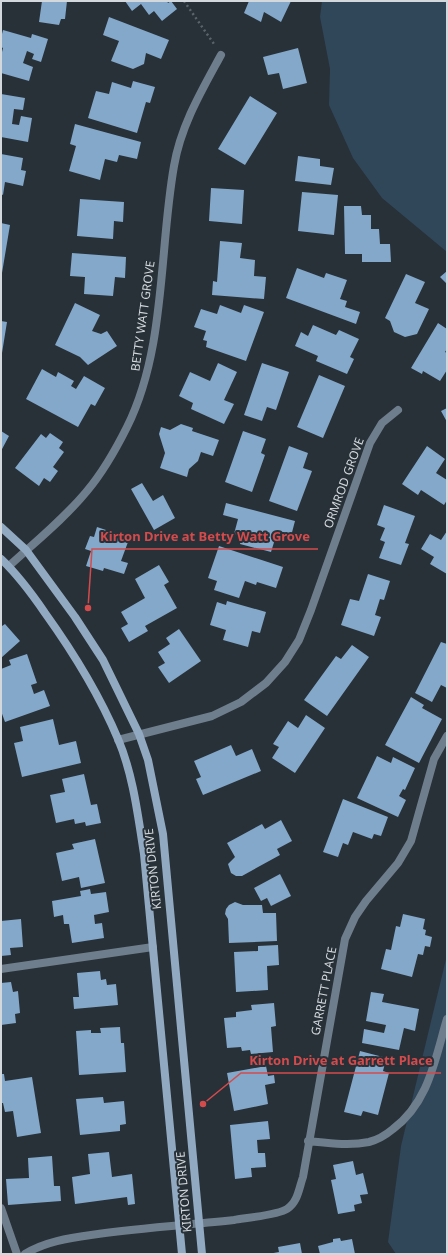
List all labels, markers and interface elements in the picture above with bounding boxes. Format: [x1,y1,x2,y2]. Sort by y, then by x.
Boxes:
street label: BETTY WATT GROVE [126,260,159,372]
street label: ORMROD GROVE [319,435,368,531]
callout: Kirton Drive at Betty Watt Grove [92,524,318,549]
text: Kirton Drive at Betty Watt Grove [100,527,310,545]
street label: KIRTON DRIVE [140,828,165,910]
street label: GARRETT PLACE [307,945,340,1037]
callout: Kirton Drive at Garrett Place [241,1048,441,1073]
text: Kirton Drive at Garrett Place [249,1051,433,1069]
street label: KIRTON DRIVE [171,1151,196,1233]

